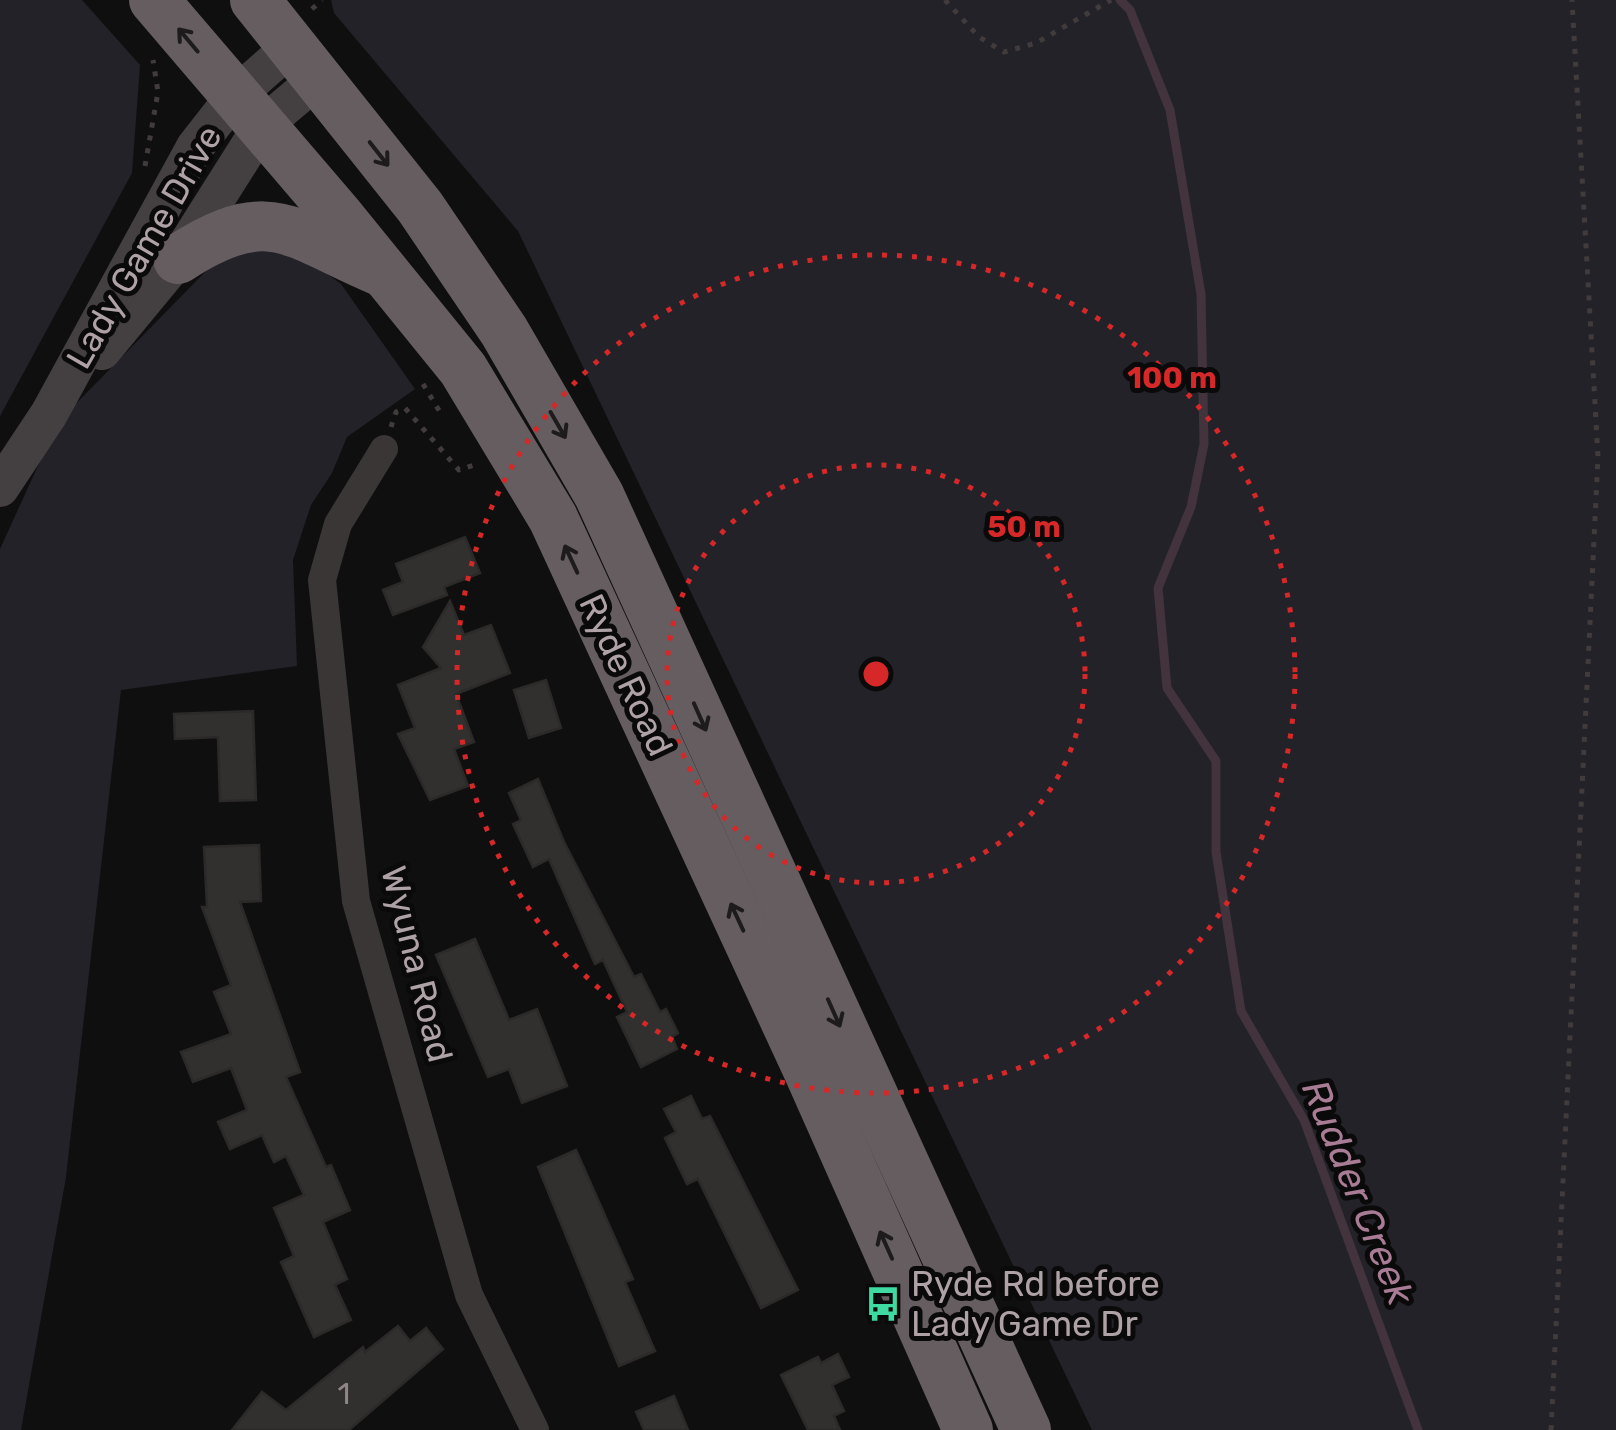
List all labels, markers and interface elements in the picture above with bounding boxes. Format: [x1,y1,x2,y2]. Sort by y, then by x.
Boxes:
one-way arrow [176,28,199,53]
street label: Lady Game Drive [57,118,231,376]
one-way arrow [368,141,390,167]
text: 100 m [1127,360,1217,396]
one-way arrow [549,410,569,439]
text: 50 m [987,509,1061,545]
one-way arrow [561,544,580,574]
street label: Ryde Road [570,587,682,763]
centre of rings [858,656,894,692]
one-way arrow [692,701,710,732]
street label: Wyuna Road [372,862,462,1066]
one-way arrow [727,903,746,933]
one-way arrow [826,997,844,1028]
water label: Rudder Creek [1292,1073,1424,1312]
one-way arrow [876,1230,894,1261]
place label: Ryde Rd before Lady Game Dr [911,1263,1160,1345]
bus stop icon: Ryde Rd before Lady Game Dr [864,1285,902,1323]
house number: 1 [338,1376,350,1412]

